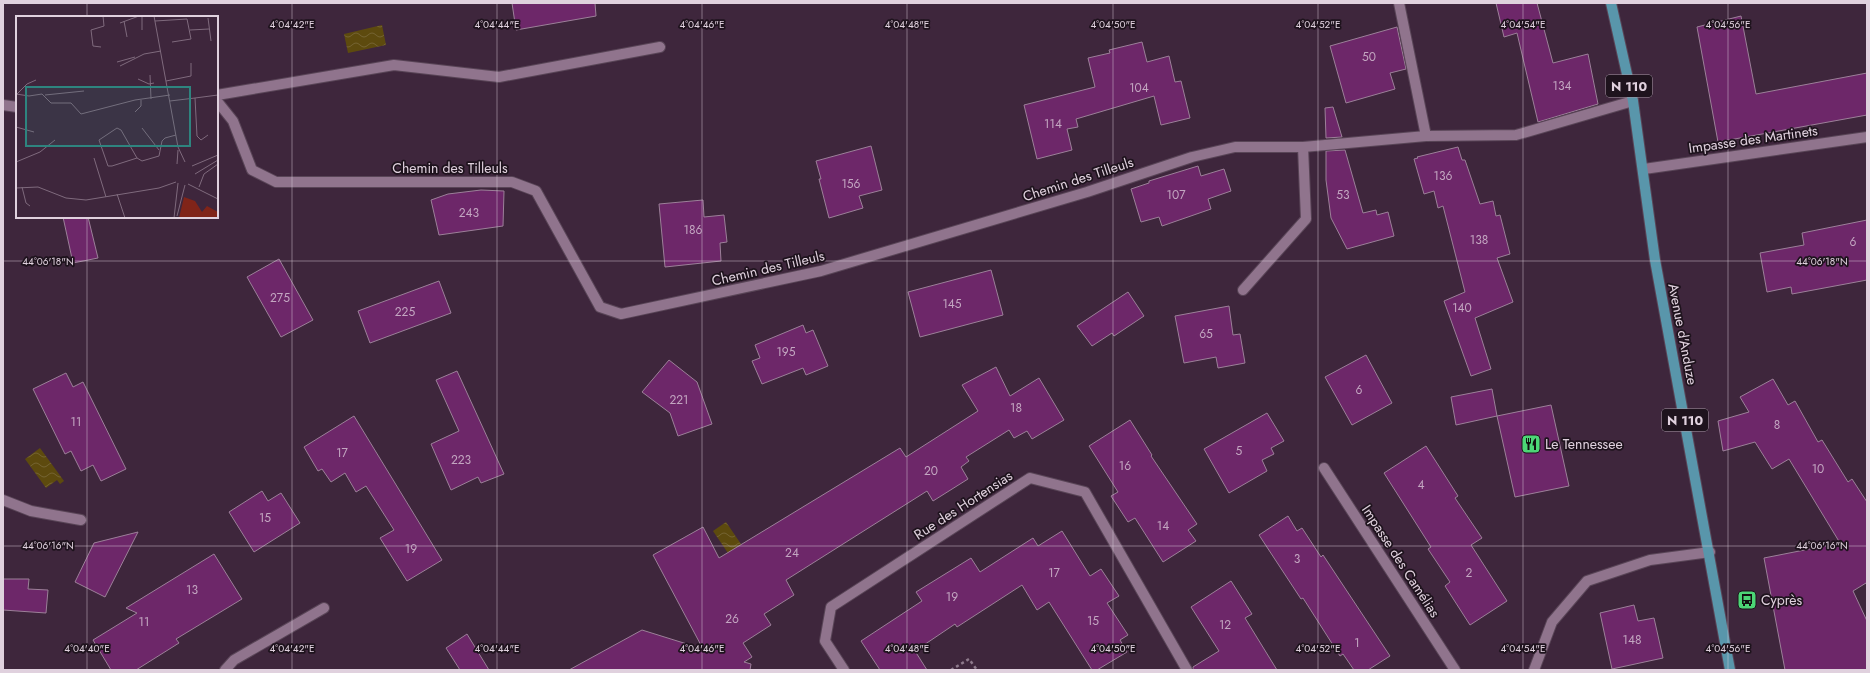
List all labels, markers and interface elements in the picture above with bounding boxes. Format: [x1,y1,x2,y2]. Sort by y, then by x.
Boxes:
inset map [16,16,218,218]
text: 4°04'42"E [270,17,314,32]
text: 4°04'44"E [474,17,520,32]
text: 4°04'46"E [679,17,725,32]
text: 4°04'48"E [885,17,929,32]
text: 4°04'50"E [1090,17,1136,32]
text: 4°04'52"E [1296,17,1340,32]
text: 4°04'54"E [1501,17,1545,32]
text: 4°04'56"E [1706,17,1750,32]
house number: 50 [1362,48,1376,66]
road number: N 110 [1606,75,1652,97]
house number: 134 [1553,77,1571,95]
house number: 104 [1129,79,1149,97]
house number: 114 [1044,115,1062,133]
street label: Impasse des Martinets [1687,120,1819,158]
street label: Chemin des Tilleuls [1020,152,1136,206]
street label: Chemin des Tilleuls [392,158,508,178]
house number: 136 [1434,167,1453,185]
house number: 156 [841,175,861,193]
house number: 107 [1167,186,1186,204]
house number: 53 [1336,186,1350,204]
house number: 243 [459,204,480,222]
house number: 186 [684,221,703,239]
house number: 138 [1470,231,1488,249]
house number: 6 [1850,233,1857,251]
street label: Chemin des Tilleuls [710,245,827,291]
text: 44°06'18"N [22,254,74,269]
text: 44°06'18"N [1796,254,1848,269]
street label: Avenue d'Anduze [1663,282,1703,386]
house number: 275 [270,289,290,307]
house number: 145 [942,295,962,313]
house number: 140 [1452,299,1472,317]
house number: 225 [395,303,415,321]
house number: 65 [1199,325,1213,343]
house number: 195 [776,343,796,361]
house number: 6 [1356,381,1363,399]
house number: 221 [669,391,689,409]
house number: 18 [1010,399,1022,417]
road number: N 110 [1662,409,1708,431]
house number: 11 [71,413,81,431]
house number: 8 [1774,416,1780,434]
restaurant icon: Le Tennessee [1520,433,1542,455]
place label: Le Tennessee [1545,434,1623,454]
house number: 5 [1236,442,1243,460]
house number: 17 [336,444,349,462]
house number: 223 [451,451,472,469]
house number: 16 [1119,457,1131,475]
house number: 10 [1812,460,1824,478]
house number: 20 [924,462,938,480]
street label: Rue des Hortensias [910,465,1016,544]
house number: 4 [1418,476,1425,494]
street label: Impasse des Camélias [1357,501,1445,621]
house number: 15 [259,509,271,527]
house number: 14 [1157,517,1169,535]
text: 44°06'16"N [22,538,74,553]
text: 44°06'16"N [1796,538,1848,553]
house number: 19 [405,540,417,558]
house number: 24 [785,544,799,562]
house number: 3 [1294,550,1301,568]
house number: 17 [1048,564,1061,582]
house number: 2 [1466,564,1473,582]
house number: 13 [186,581,198,599]
house number: 19 [946,588,958,606]
bus stop icon: Cyprès [1736,589,1758,611]
place label: Cyprès [1761,590,1803,610]
house number: 26 [725,610,739,628]
house number: 15 [1087,612,1099,630]
house number: 11 [139,613,149,631]
house number: 12 [1219,616,1231,634]
house number: 148 [1623,631,1641,649]
house number: 1 [1354,634,1360,652]
text: 4°04'40"E [64,641,110,656]
text: 4°04'42"E [270,641,314,656]
text: 4°04'44"E [474,641,520,656]
text: 4°04'46"E [679,641,725,656]
text: 4°04'48"E [885,641,929,656]
text: 4°04'50"E [1090,641,1136,656]
text: 4°04'52"E [1296,641,1340,656]
text: 4°04'54"E [1501,641,1545,656]
text: 4°04'56"E [1706,641,1750,656]

